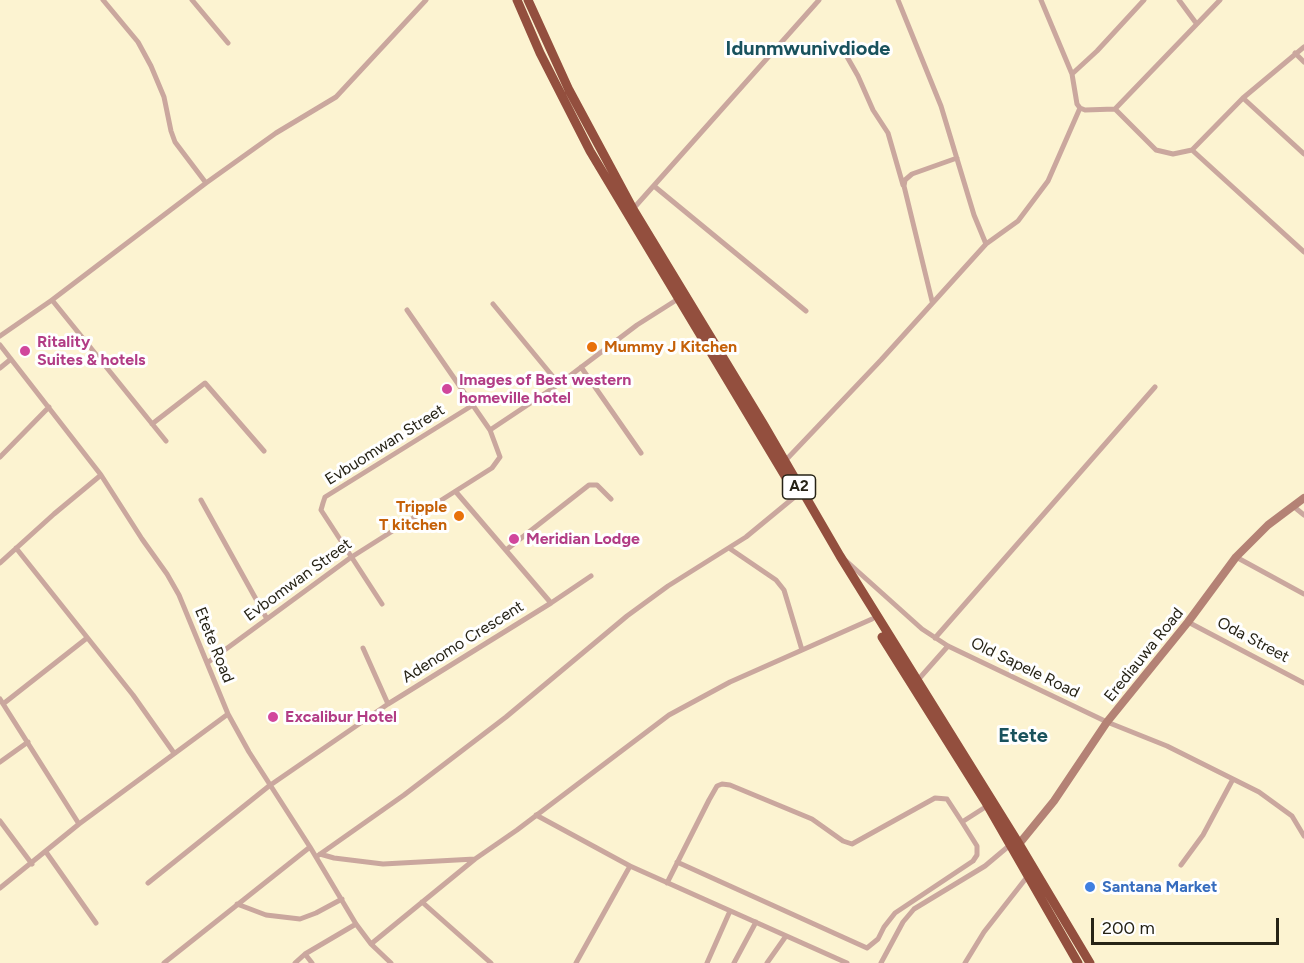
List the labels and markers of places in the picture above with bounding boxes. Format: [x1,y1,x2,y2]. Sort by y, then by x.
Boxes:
place label: Ritality Suites & hotels [37,332,146,370]
place label: Mummy J Kitchen [604,337,737,357]
marker: Mummy J Kitchen [585,340,599,354]
marker: Ritality Suites & hotels [18,344,32,358]
place label: Images of Best western homeville hotel [459,370,631,408]
marker: Images of Best western homeville hotel [440,382,454,396]
place label: Tripple T kitchen [379,497,447,535]
marker: Tripple T kitchen [452,509,466,523]
place label: Meridian Lodge [526,529,640,549]
marker: Meridian Lodge [507,532,521,546]
place label: Excalibur Hotel [285,707,397,727]
marker: Excalibur Hotel [266,710,280,724]
place label: Santana Market [1102,877,1217,897]
marker: Santana Market [1083,880,1097,894]

